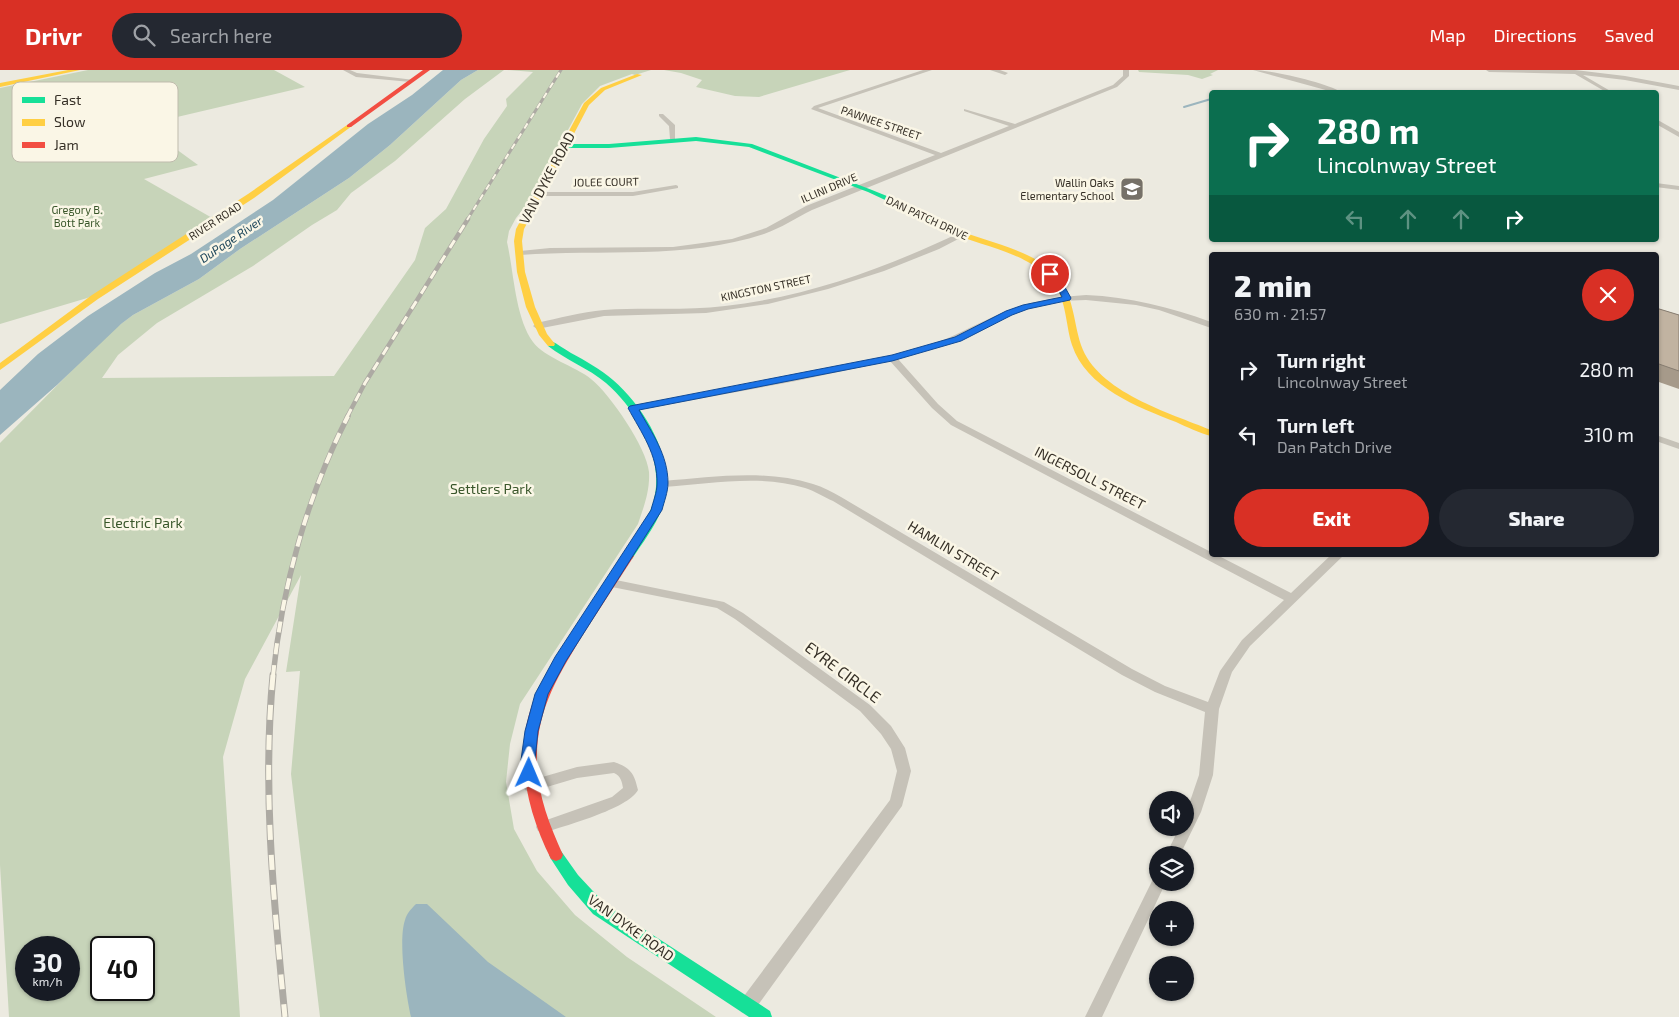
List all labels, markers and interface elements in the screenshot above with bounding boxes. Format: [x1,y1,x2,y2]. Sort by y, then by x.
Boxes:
search box [112,13,462,58]
text: Drivr [25,21,82,50]
icon: search [130,21,158,49]
text: Search here [170,24,272,47]
text: Map [1429,24,1466,46]
text: Directions [1494,24,1577,46]
text: Saved [1605,24,1654,46]
legend [12,82,178,162]
text: Fast [54,91,81,108]
street label: PAWNEE STREET [839,103,923,143]
text: 280 m [1317,109,1420,151]
icon: right [1234,110,1299,175]
text: Slow [54,113,86,130]
street label: VAN DYKE ROAD [515,129,578,227]
text: Jam [54,136,79,153]
text: Lincolnway Street [1317,151,1496,177]
street label: ILLINI DRIVE [799,170,859,205]
street label: JOLEE COURT [573,174,639,189]
place label: Wallin Oaks Elementary School [1020,176,1115,202]
school or university icon: Wallin Oaks Elementary School [1119,176,1145,202]
street label: DAN PATCH DRIVE [884,193,970,242]
street label: RIVER ROAD [186,199,243,242]
park label: Gregory B. Bott Park [51,203,103,229]
icon: left [1341,205,1369,233]
icon: ahead [1394,205,1422,233]
icon: ahead [1447,205,1475,233]
icon: right [1500,205,1528,233]
water label: DuPage River [196,213,265,265]
pin [1029,253,1071,295]
icon: arrive [1036,260,1064,288]
text: 2 min [1234,267,1312,303]
button: close [1582,269,1634,321]
street label: KINGSTON STREET [720,271,813,303]
text: 630 m · 21:57 [1234,304,1326,323]
text: Turn right [1277,349,1365,372]
icon: right [1234,356,1262,384]
text: 280 m [1579,358,1634,381]
text: Lincolnway Street [1277,372,1407,391]
text: Turn left [1277,414,1354,437]
icon: left [1234,421,1262,449]
text: 310 m [1584,423,1634,446]
text: Dan Patch Drive [1277,437,1392,456]
street label: INGERSOLL STREET [1032,442,1148,513]
park label: Settlers Park [450,480,532,497]
button: Exit [1234,489,1429,547]
button: Share [1439,489,1634,547]
park label: Electric Park [103,514,183,531]
street label: HAMLIN STREET [905,517,1002,584]
street label: EYRE CIRCLE [802,637,885,706]
position arrow [502,746,554,798]
map controls [1149,791,1194,1001]
button: sound [1149,791,1194,836]
button: layers [1149,846,1194,891]
street label: VAN DYKE ROAD [585,891,678,964]
button: + [1149,901,1194,946]
speed limit sign: 40 [90,936,155,1001]
text: 30 [33,947,62,977]
button: − [1149,956,1194,1001]
text: km/h [33,974,62,988]

